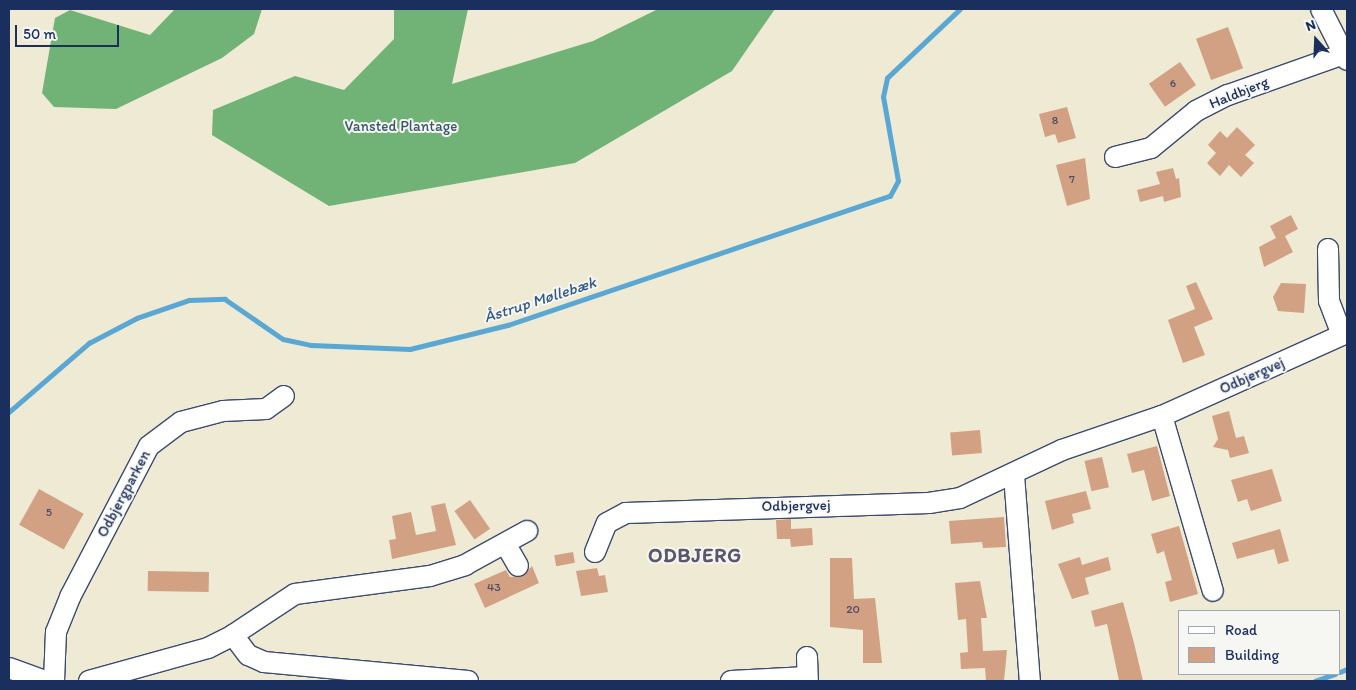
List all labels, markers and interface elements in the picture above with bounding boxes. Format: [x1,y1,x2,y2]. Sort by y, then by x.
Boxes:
scale bar [18,15,121,47]
north arrow [1291,15,1341,65]
text: N [1303,16,1318,35]
text: 50 m [23,25,56,43]
street label: Haldbjerg [1207,73,1271,113]
house number: 6 [1170,77,1176,91]
house number: 8 [1052,114,1058,128]
park label: Vansted Plantage [345,118,457,136]
house number: 7 [1069,173,1075,187]
water label: Åstrup Møllebæk [481,273,599,327]
street label: Odbjergvej [1217,354,1287,398]
street label: Odbjergparken [94,447,154,541]
street label: Odbjergvej [761,496,831,516]
house number: 5 [46,506,52,520]
district label: ODBJERG [647,543,743,567]
house number: 43 [487,581,501,595]
house number: 20 [846,603,860,617]
legend [1178,610,1341,675]
text: Road [1225,621,1257,639]
text: Building [1225,646,1279,664]

